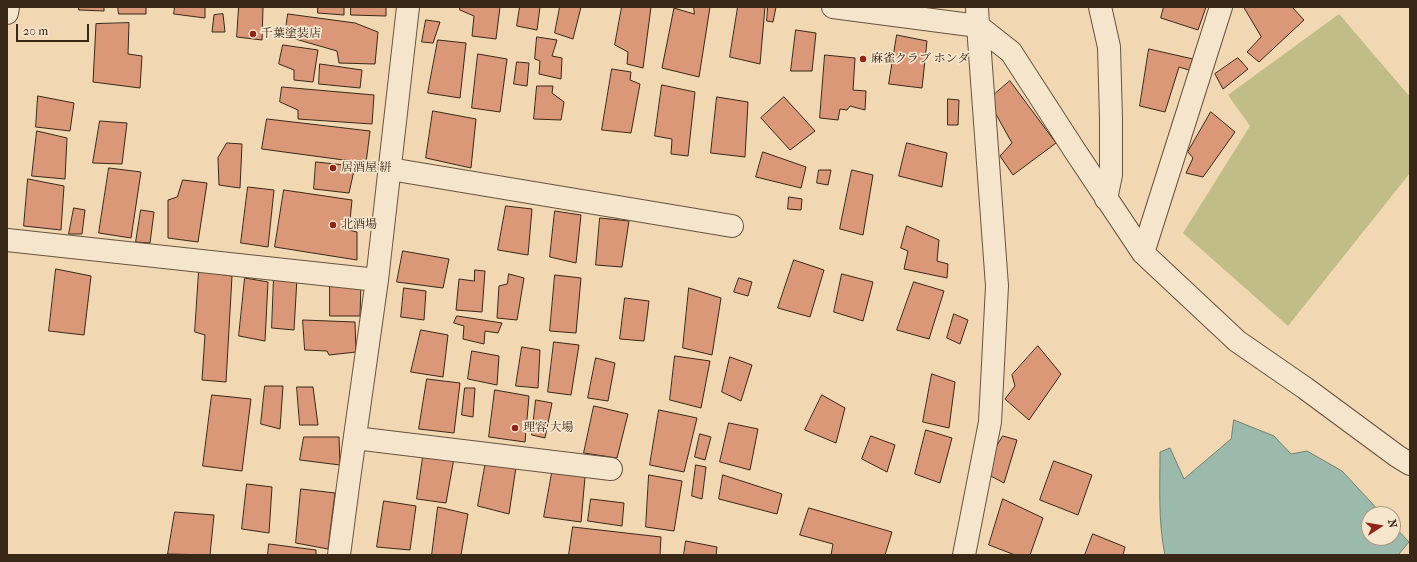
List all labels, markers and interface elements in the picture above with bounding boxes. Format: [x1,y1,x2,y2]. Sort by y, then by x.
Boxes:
scale bar [18,16,91,42]
text: 20 m [23,24,48,38]
place label: 千葉塗装店 [261,27,321,41]
marker: 千葉塗装店 [248,29,258,39]
place label: 麻雀クラブ ホンダ [871,52,970,66]
marker: 麻雀クラブ ホンダ [858,54,868,64]
place label: 居酒屋 絣 [341,161,392,175]
marker: 居酒屋 絣 [328,163,338,173]
place label: 北酒場 [341,218,377,232]
marker: 北酒場 [328,220,338,230]
place label: 理容 大場 [523,421,574,435]
marker: 理容 大場 [510,423,520,433]
north arrow [1361,506,1401,546]
text: N [1385,518,1399,529]

